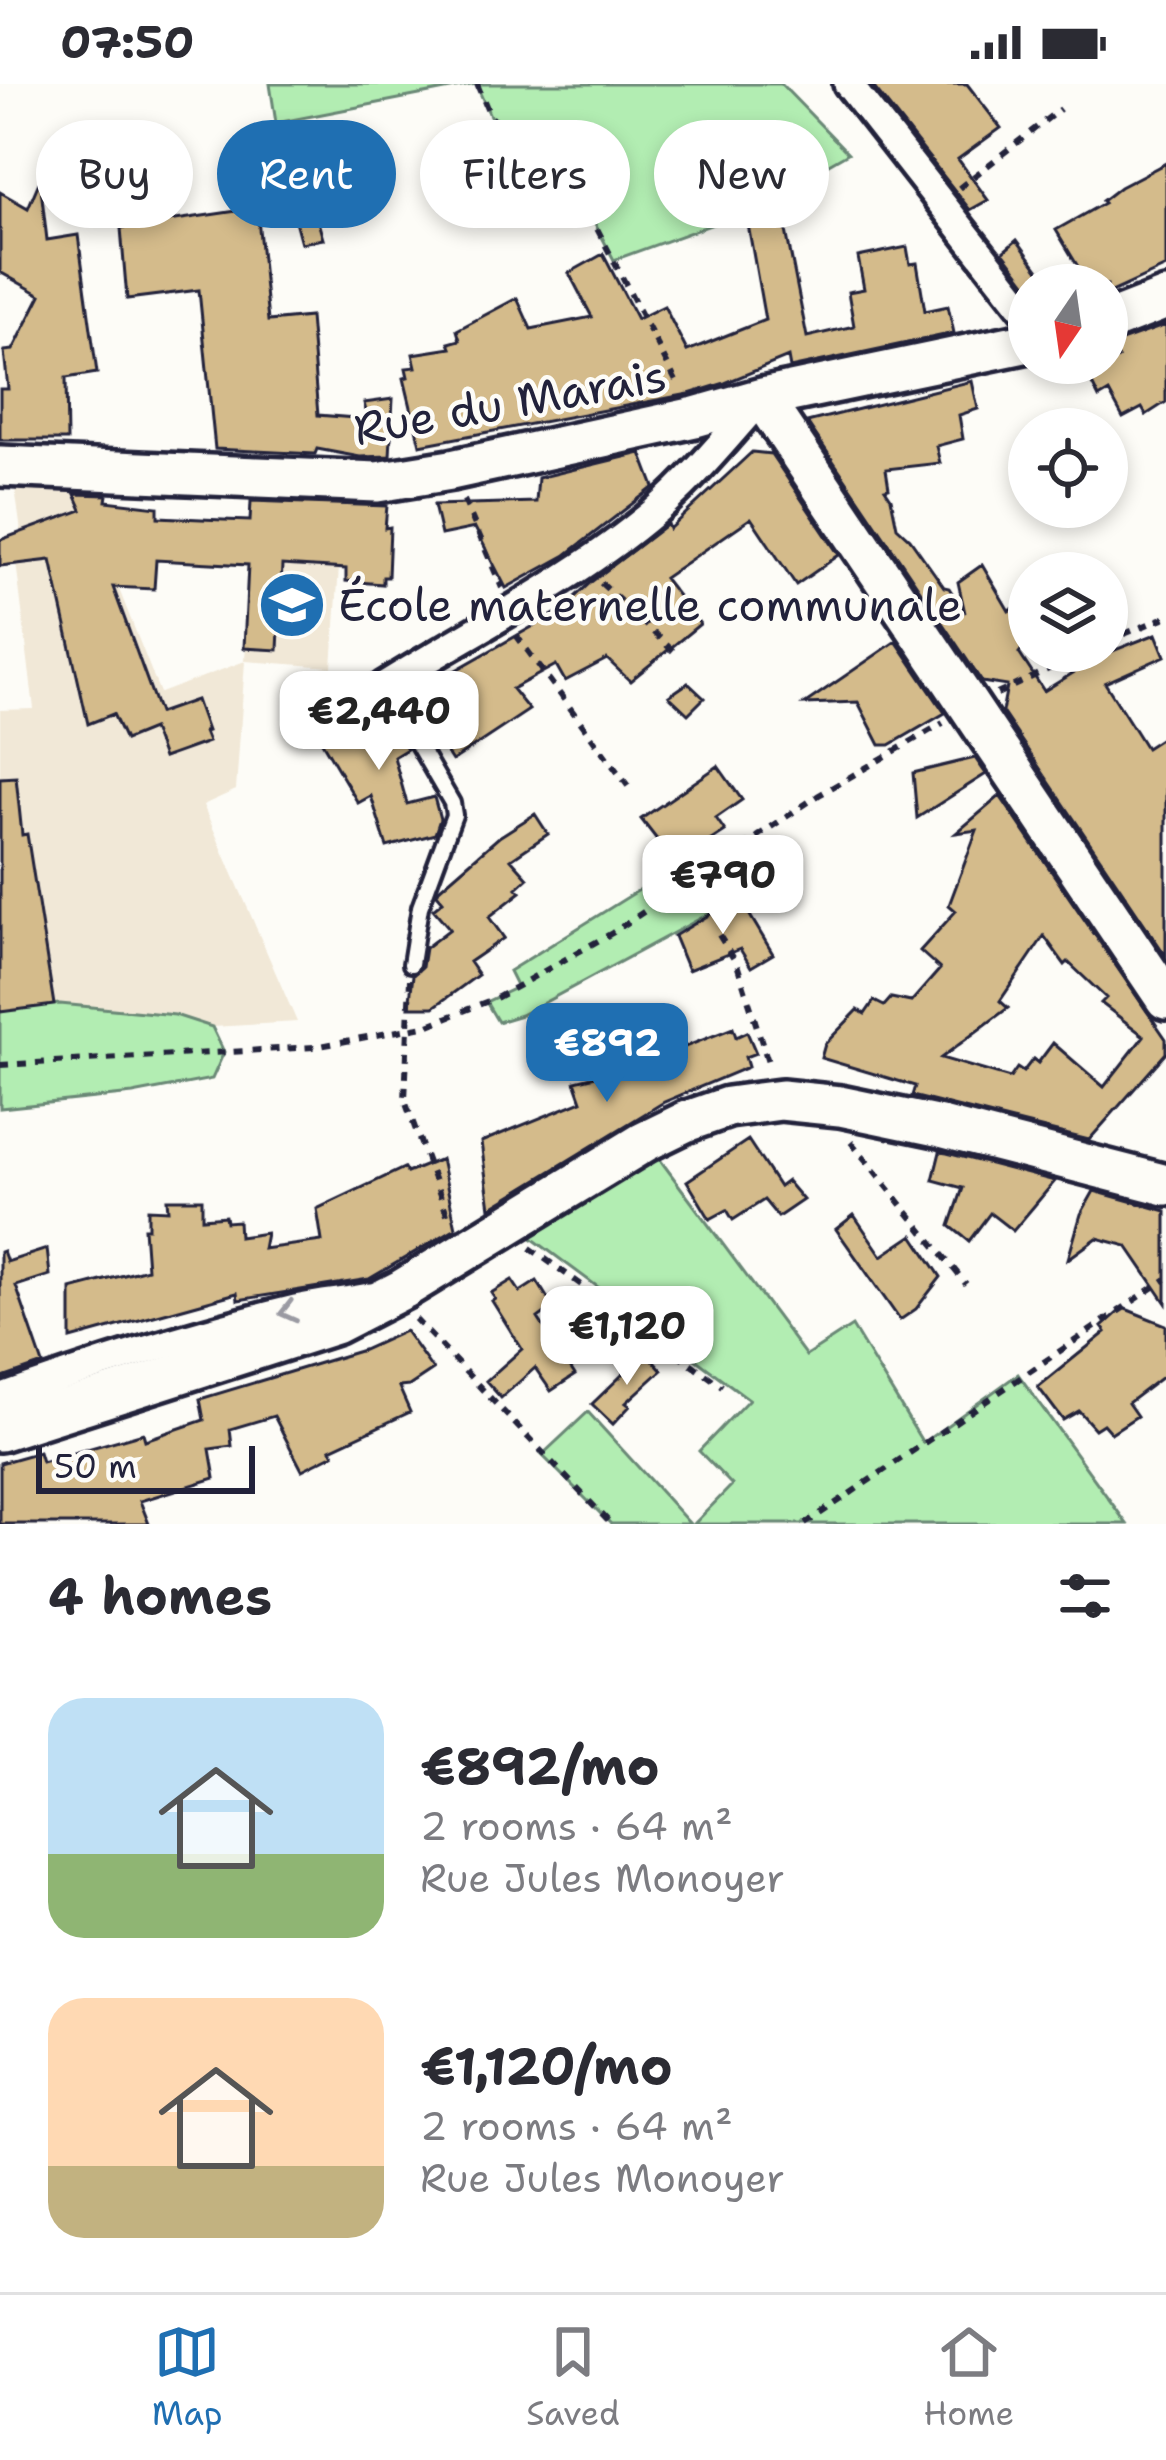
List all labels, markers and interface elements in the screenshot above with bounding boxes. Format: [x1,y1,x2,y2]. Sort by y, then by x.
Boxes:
text: 07:50 [60,12,195,72]
chip: Buy [36,120,193,228]
chip: Rent [217,120,396,228]
chip: Filters [420,120,630,228]
chip: New [654,120,829,228]
north arrow [1008,264,1128,384]
map controls [1008,264,1128,672]
street label: Rue du Marais [349,345,671,459]
button: locate [1008,408,1128,528]
button: layers [1008,552,1128,672]
school or university icon: École maternelle communale [257,570,327,640]
place label: École maternelle communale [338,575,962,635]
pin: €2,440 [281,671,477,773]
text: €2,440 [307,684,451,736]
pin: €790 [652,835,794,937]
text: €790 [669,848,777,900]
pin: €892 [536,1003,678,1105]
text: €892 [553,1016,661,1068]
pin: €1,120 [529,1286,725,1388]
one-way arrow [279,1298,299,1323]
text: €1,120 [567,1299,687,1351]
scale bar [36,1440,255,1493]
text: 50 m [54,1444,137,1489]
text: 4 homes [48,1562,272,1630]
icon: filters [1052,1563,1118,1629]
text: €892/mo [420,1732,660,1800]
icon: home [144,1746,288,1890]
text: 2 rooms · 64 m² [420,1800,733,1852]
text: Rue Jules Monoyer [420,1852,785,1904]
text: €1,120/mo [420,2032,673,2100]
icon: home [144,2046,288,2190]
text: 2 rooms · 64 m² [420,2100,733,2152]
text: Rue Jules Monoyer [420,2152,785,2204]
tab: Map [152,2319,223,2436]
tab: Saved [526,2319,620,2436]
tab: Home [923,2319,1014,2436]

